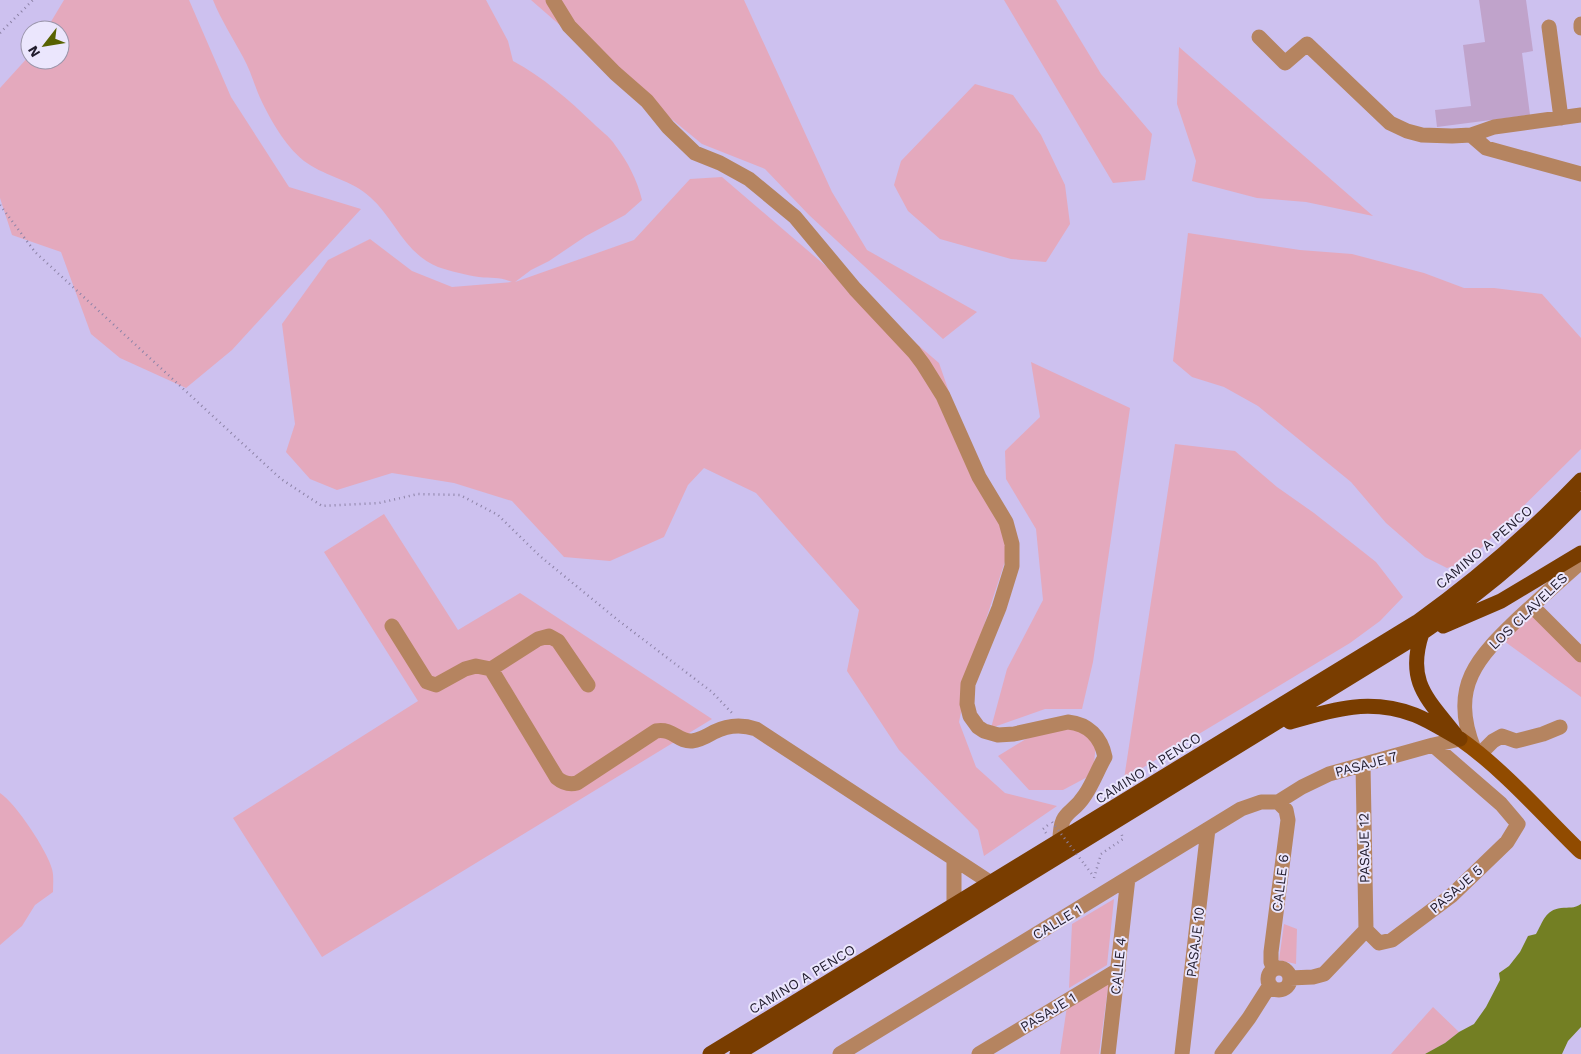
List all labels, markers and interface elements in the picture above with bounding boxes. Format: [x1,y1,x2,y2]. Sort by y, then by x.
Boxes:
north arrow [20,20,70,70]
text: N [24,43,43,60]
street label: CAMINO A PENCO [1432,502,1536,592]
street label: LOS CLAVELES [1485,569,1571,653]
street label: CAMINO A PENCO [1092,729,1204,807]
street label: PASAJE 7 [1333,748,1399,780]
street label: PASAJE 12 [1355,813,1373,883]
street label: CALLE 6 [1269,853,1291,913]
street label: PASAJE 5 [1426,862,1486,916]
street label: CALLE 1 [1030,901,1084,943]
street label: PASAJE 10 [1183,906,1207,978]
street label: CALLE 4 [1107,936,1129,996]
street label: CAMINO A PENCO [746,941,858,1017]
street label: PASAJE 1 [1017,989,1079,1035]

